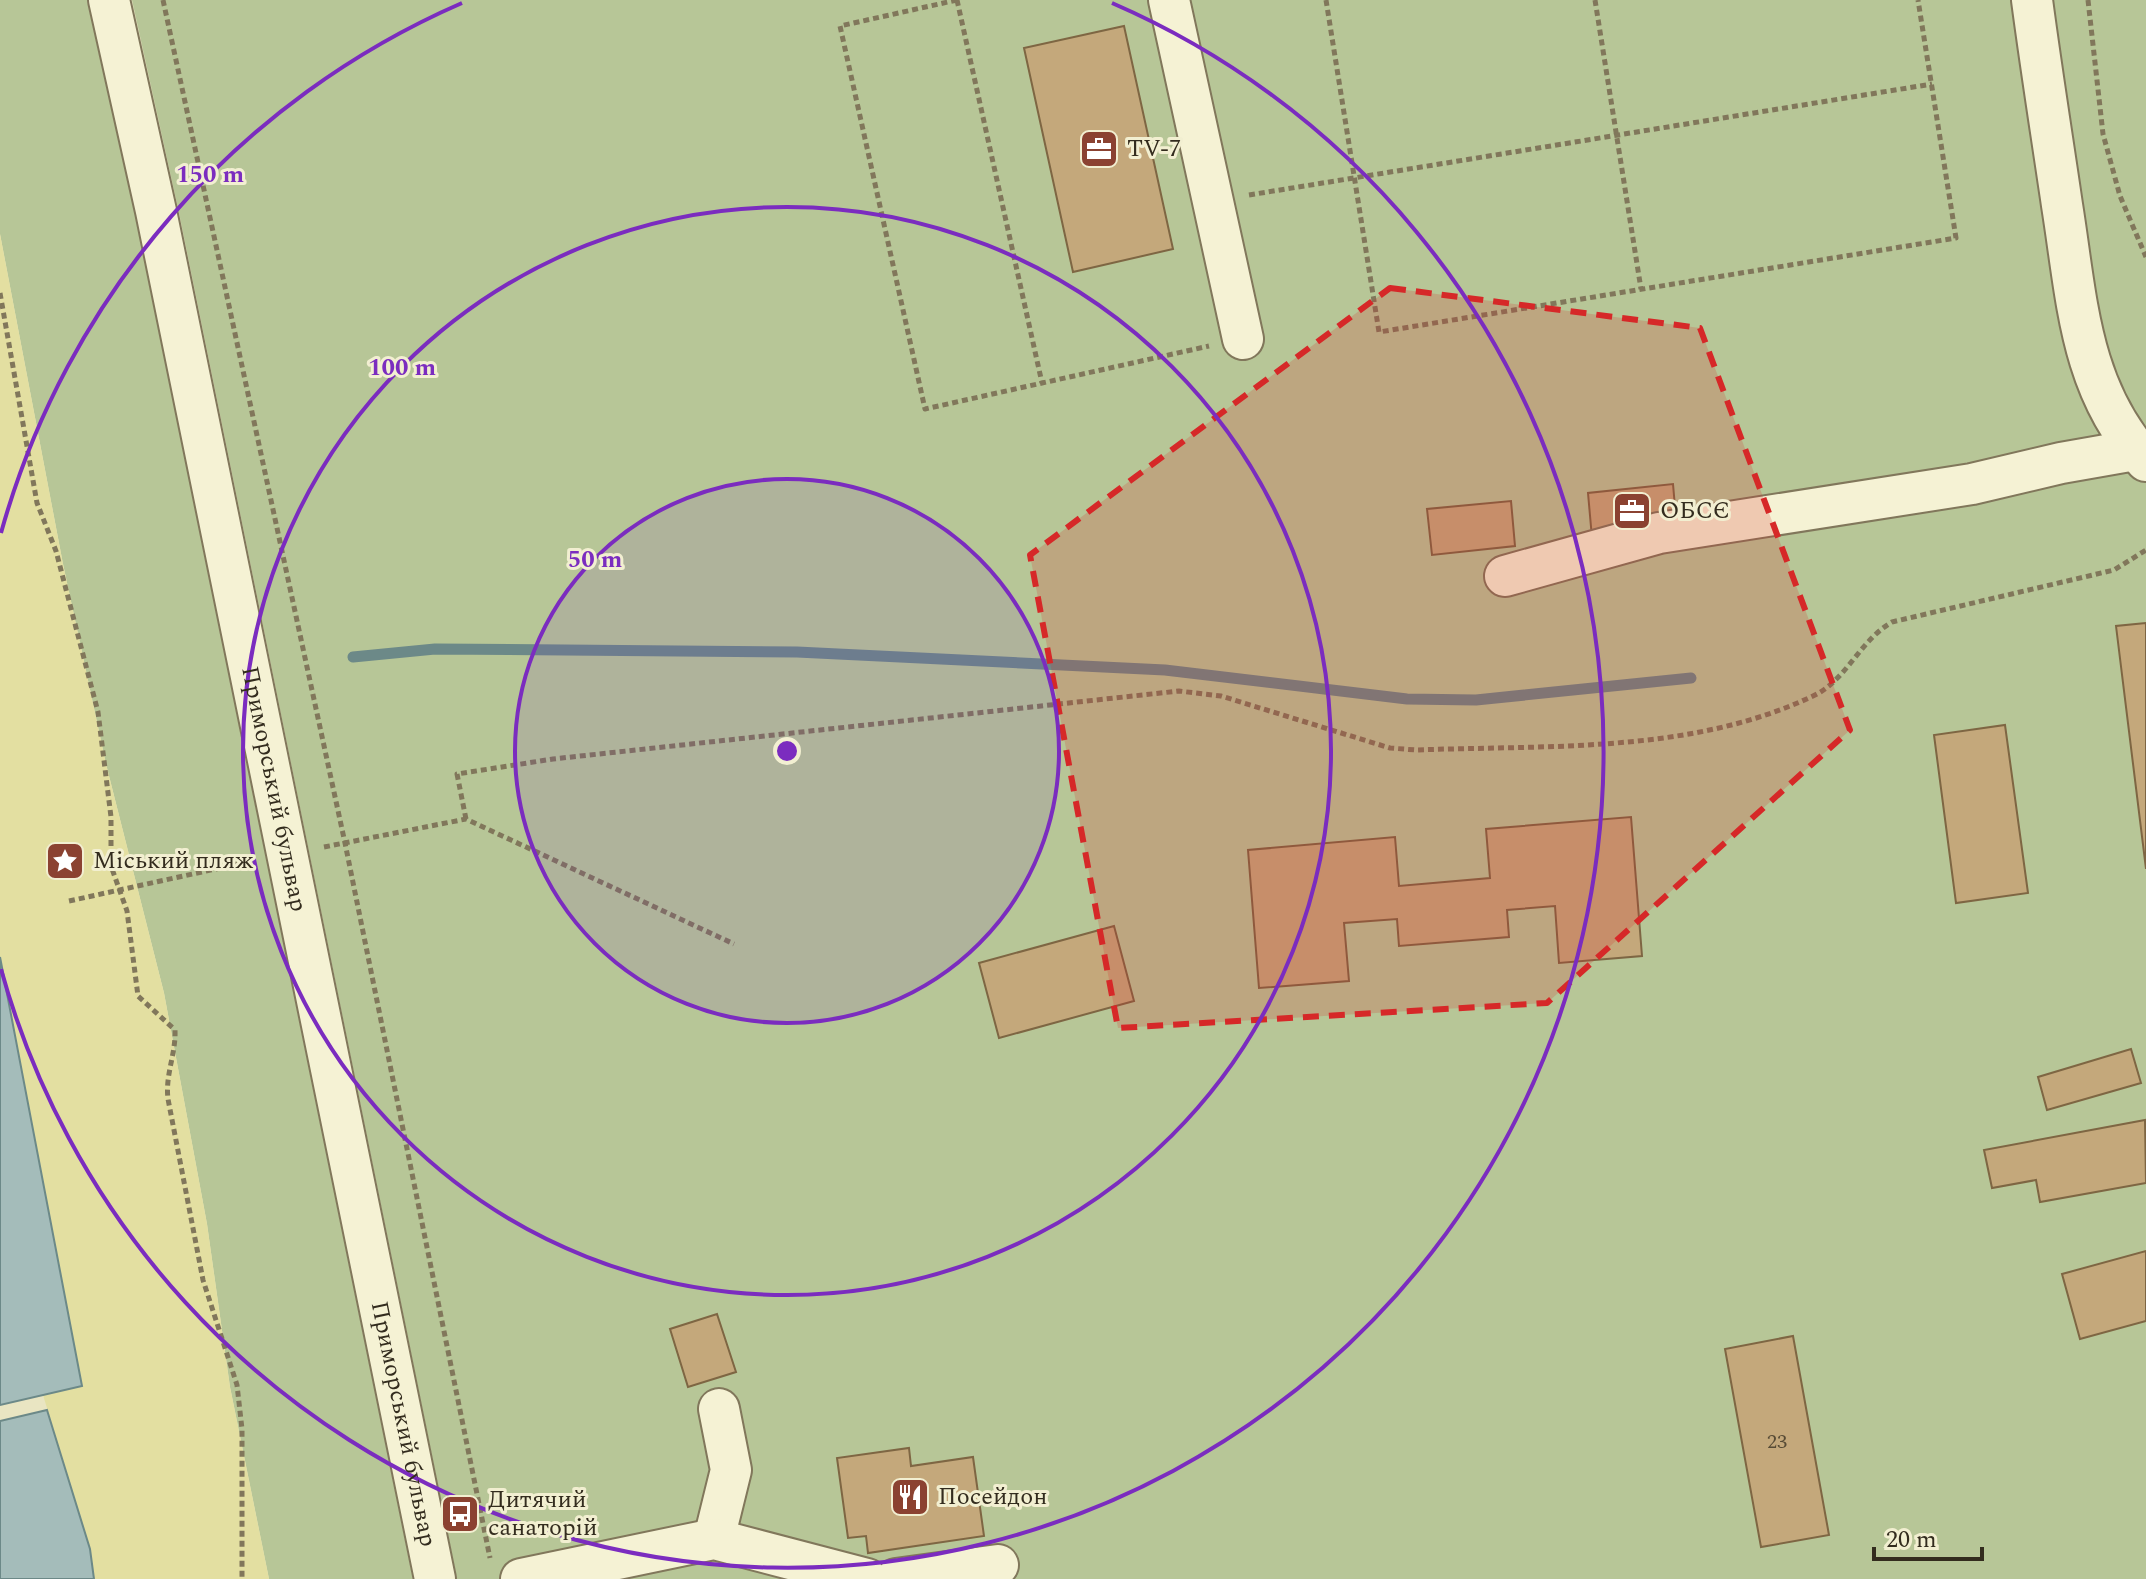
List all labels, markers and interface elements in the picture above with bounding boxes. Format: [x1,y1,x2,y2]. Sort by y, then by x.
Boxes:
office icon: TV-7 [1078,128,1120,170]
place label: TV-7 [1127,131,1181,167]
text: 150 m [176,157,244,193]
text: 100 m [368,350,436,386]
office icon: ОБСЄ [1611,490,1653,532]
place label: ОБСЄ [1660,493,1730,529]
text: 50 m [568,542,623,578]
street label: Приморський бульвар [231,663,316,915]
centre of rings [773,737,801,765]
place icon: Міський пляж [44,840,86,882]
place label: Міський пляж [93,843,254,879]
street label: Приморський бульвар [361,1298,446,1550]
house number: 23 [1767,1427,1787,1457]
restaurant icon: Посейдон [889,1476,931,1518]
place label: Посейдон [938,1479,1047,1515]
place label: Дитячий санаторій [488,1482,598,1546]
bus stop icon: Дитячий санаторій [439,1493,481,1535]
scale bar [1874,1511,1982,1561]
text: 20 m [1886,1522,1937,1558]

